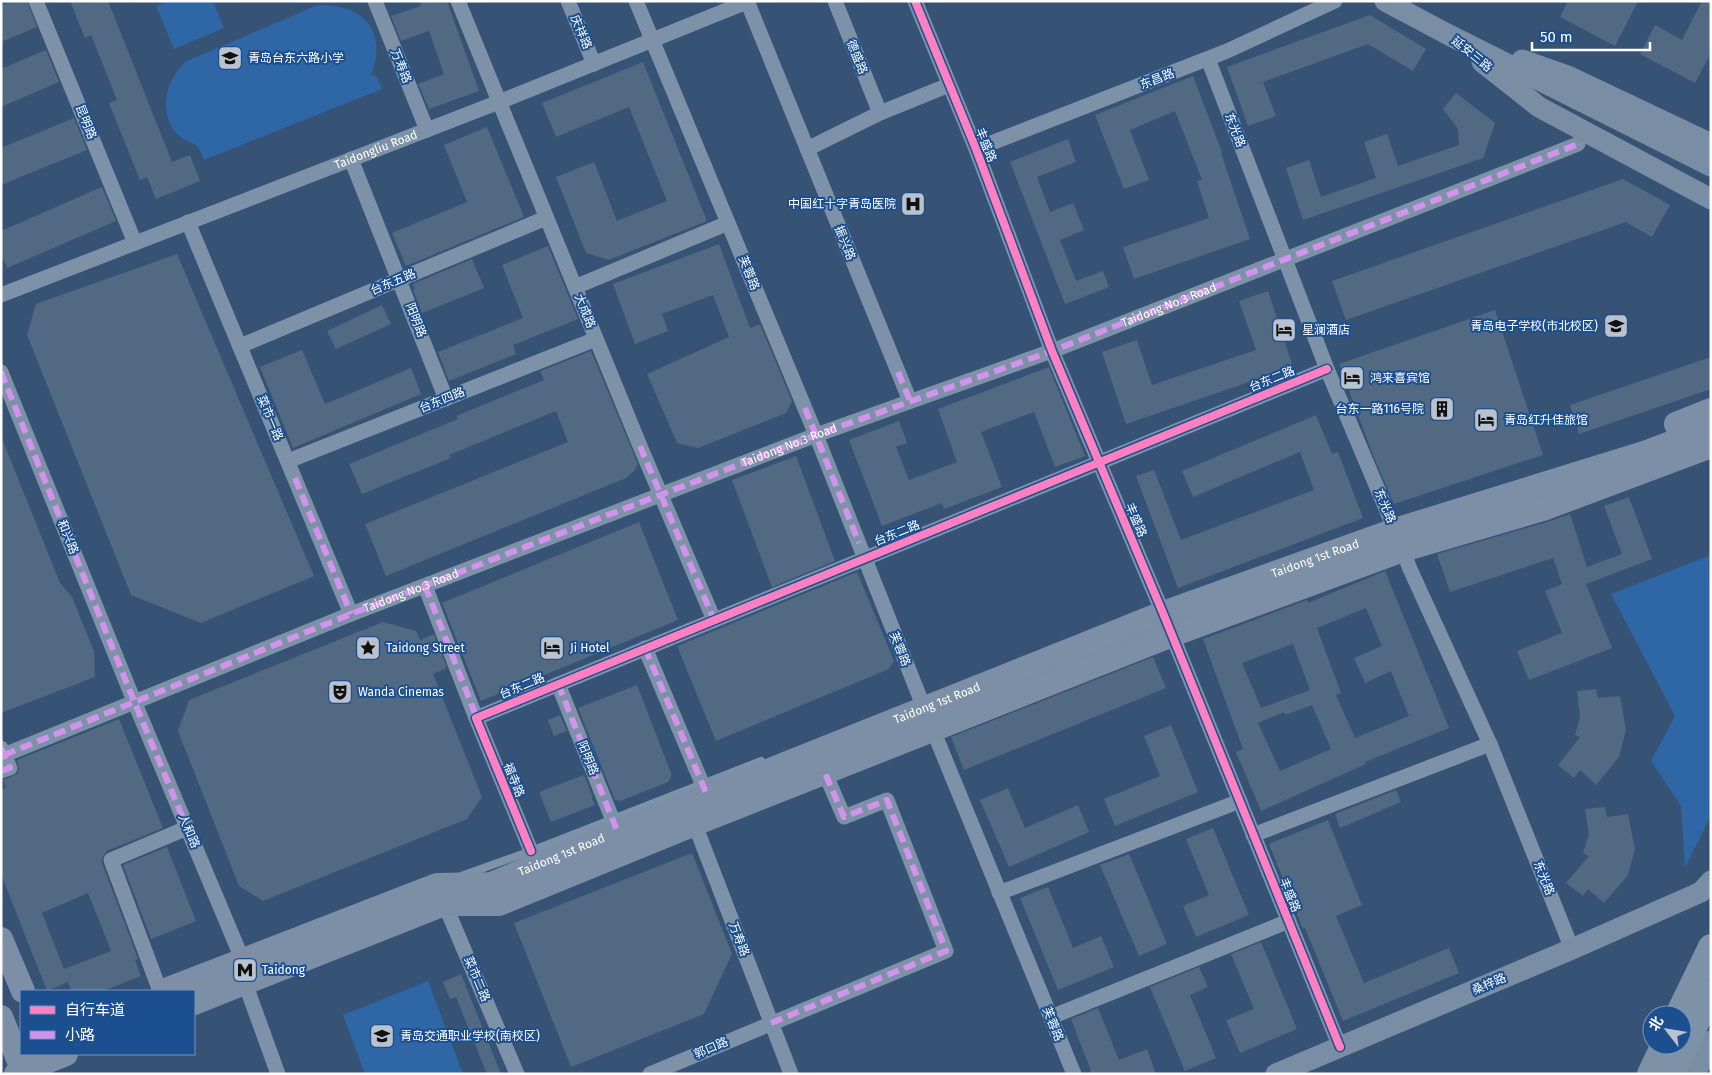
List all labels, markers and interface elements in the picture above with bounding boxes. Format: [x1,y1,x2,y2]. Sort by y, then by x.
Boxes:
street label: 庆祥路 [568,13,594,51]
scale bar [1532,20,1650,52]
text: 50 m [1540,28,1573,46]
street label: 延安三路 [1449,33,1495,75]
street label: 德盛路 [844,38,870,76]
school or university icon: 青岛台东六路小学 [217,45,243,71]
street label: 万寿路 [388,47,414,85]
place label: 青岛台东六路小学 [248,51,344,65]
street label: 东昌路 [1138,66,1176,92]
street label: 昆明路 [73,103,99,141]
street label: 东光路 [1222,111,1248,149]
street label: 丰盛路 [973,126,999,164]
street label: Taidongliu Road [332,127,419,172]
hospital icon: 中国红十字青岛医院 [900,191,926,217]
place label: 中国红十字青岛医院 [788,197,896,211]
street label: 振兴路 [832,224,858,262]
street label: 芙蓉路 [736,254,762,292]
street label: 台东五路 [368,266,418,298]
street label: Taidong No.3 Road [1119,280,1219,330]
street label: 大成路 [572,292,598,330]
street label: 阳明路 [403,301,429,339]
school or university icon: 青岛电子学校(市北校区) [1603,313,1629,339]
hotel icon: 星澜酒店 [1271,317,1297,343]
place label: 青岛电子学校(市北校区) [1470,319,1598,333]
place label: 星澜酒店 [1302,323,1350,337]
street label: 台东二路 [1247,364,1297,394]
hotel icon: 鸿来喜宾馆 [1339,365,1365,391]
place label: 鸿来喜宾馆 [1370,371,1430,385]
street label: 台东四路 [417,385,467,415]
street label: 菜市一路 [254,393,286,443]
building icon: 台东一路116号院 [1429,396,1455,422]
place label: 台东一路116号院 [1335,402,1424,416]
hotel icon: 青岛红升佳旅馆 [1473,407,1499,433]
place label: 青岛红升佳旅馆 [1504,413,1588,427]
street label: Taidong No.3 Road [739,421,839,470]
street label: 东光路 [1372,487,1398,525]
street label: 丰盛路 [1123,501,1149,539]
street label: 和兴路 [55,518,81,556]
street label: 台东二路 [872,518,922,548]
street label: Taidong 1st Road [1269,536,1361,581]
street label: Taidong No.3 Road [361,566,461,616]
street label: 芙蓉路 [887,630,913,668]
place icon: Taidong Street [355,635,381,661]
hotel icon: Ji Hotel [539,635,565,661]
place label: Taidong Street [386,641,465,655]
place label: Ji Hotel [570,641,610,655]
street label: 台东二路 [497,670,547,702]
theatre icon: Wanda Cinemas [327,679,353,705]
street label: Taidong 1st Road [892,680,982,727]
place label: Wanda Cinemas [358,685,444,699]
street label: 阳明路 [575,739,601,777]
street label: 福寺路 [501,761,527,799]
street label: 人和路 [176,812,202,850]
street label: Taidong 1st Road [516,831,607,879]
street label: 东光路 [1531,859,1557,897]
street label: 丰盛路 [1277,876,1303,914]
street label: 万寿路 [726,920,752,958]
street label: 菜市二路 [461,954,493,1004]
metro station icon: Taidong [232,957,258,983]
place label: Taidong [262,963,306,977]
street label: 桑梓路 [1470,971,1508,997]
legend [20,990,195,1055]
text: 自行车道 [65,1001,125,1019]
street label: 芙蓉路 [1040,1005,1066,1043]
north arrow [1642,1005,1692,1055]
text: 北 [1645,1013,1667,1034]
school or university icon: 青岛交通职业学校(南校区) [369,1023,395,1049]
text: 小路 [65,1026,95,1044]
place label: 青岛交通职业学校(南校区) [400,1029,540,1043]
street label: 郭口路 [692,1035,730,1061]

